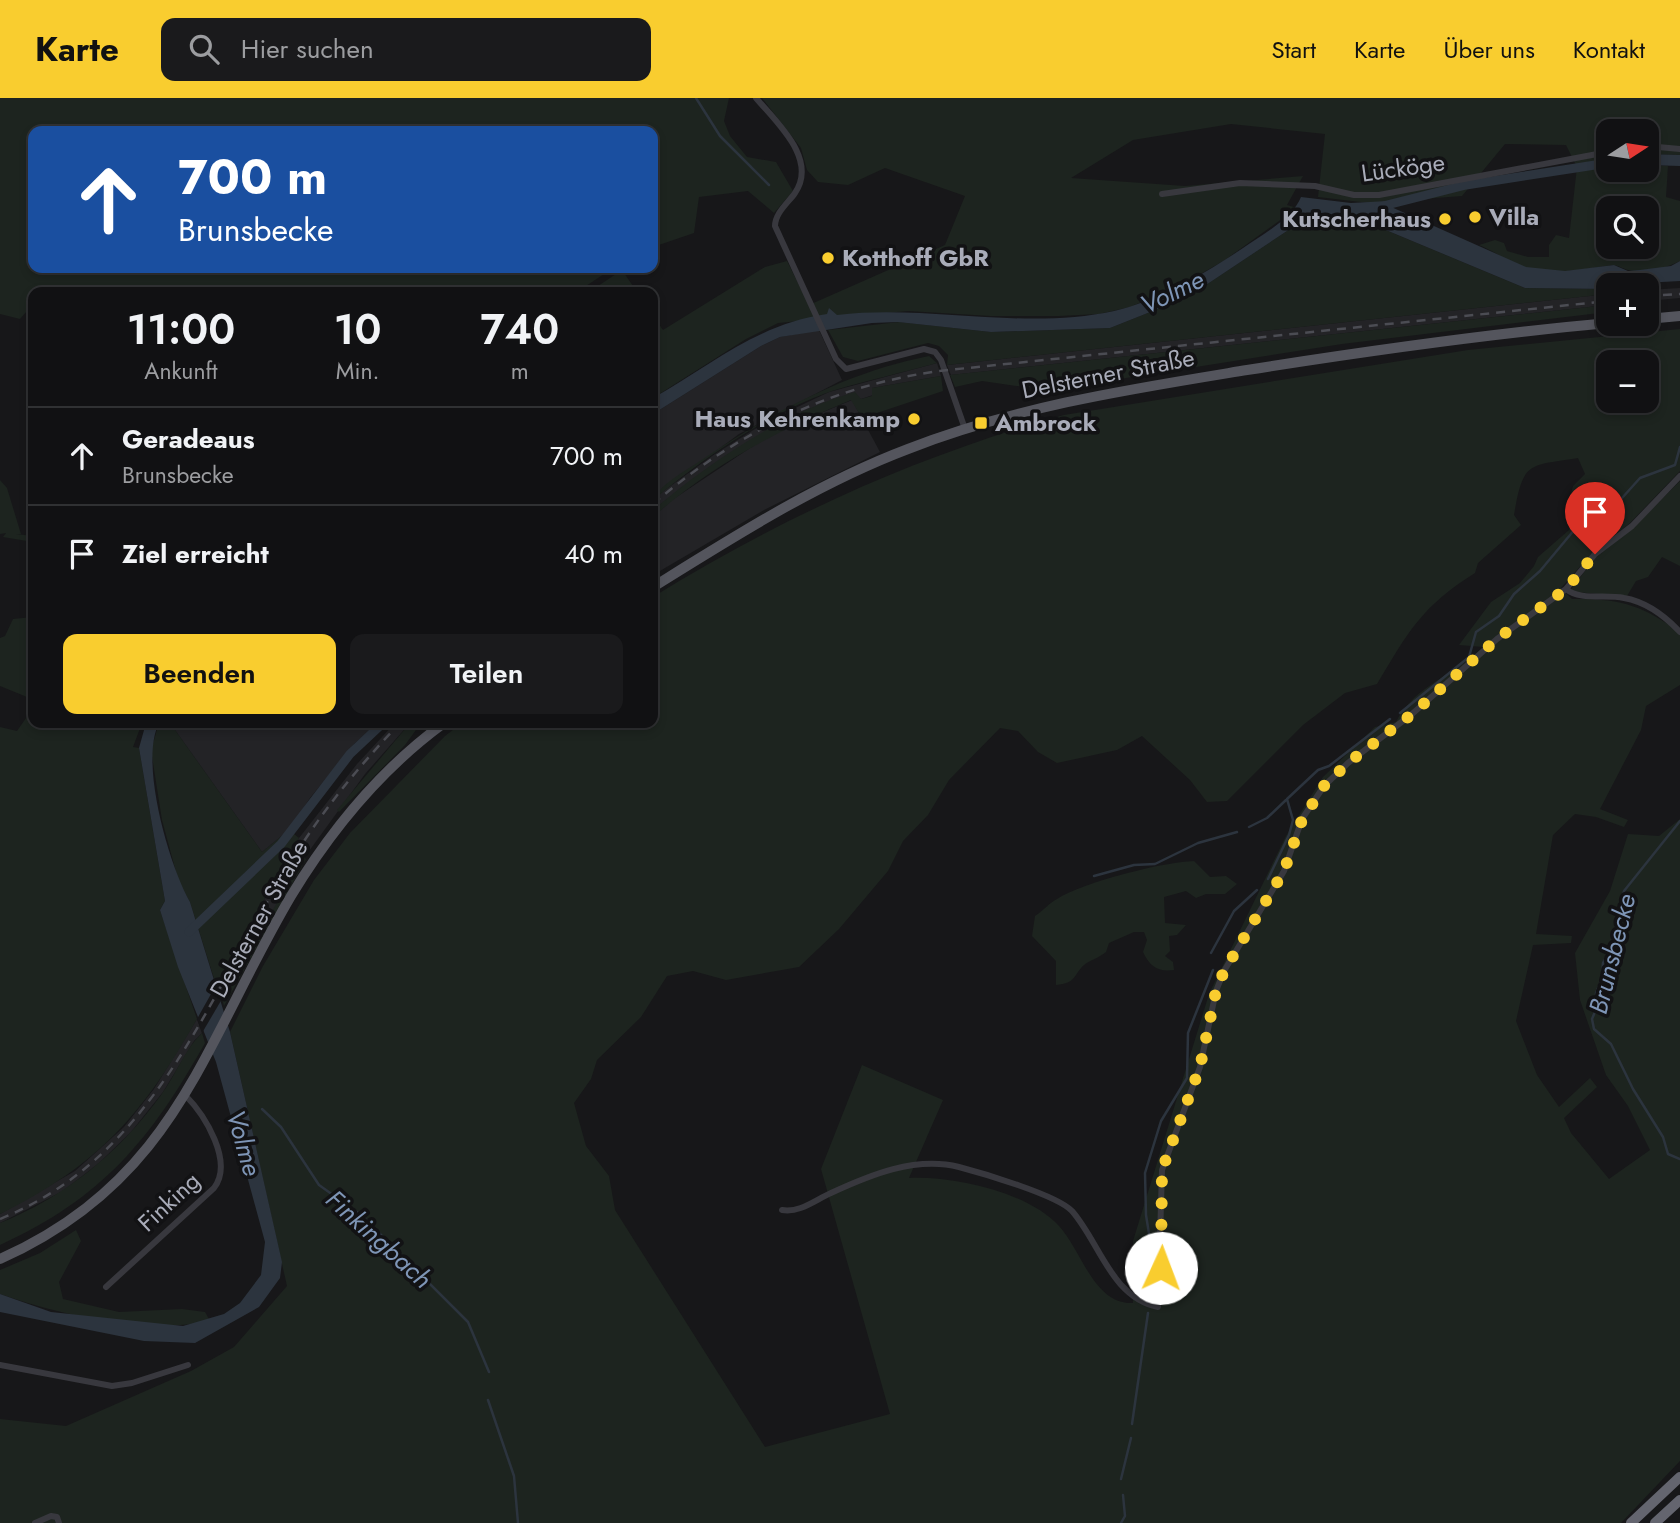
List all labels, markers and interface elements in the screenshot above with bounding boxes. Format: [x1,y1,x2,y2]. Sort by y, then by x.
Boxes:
search box [161,18,651,81]
text: Karte [35,26,119,73]
icon: search [185,30,223,68]
text: Hier suchen [241,30,374,68]
text: Start [1272,32,1316,67]
text: Karte [1354,32,1405,67]
text: Über uns [1443,32,1535,67]
text: Kontakt [1573,32,1645,67]
north arrow [1596,119,1659,182]
map controls [1596,119,1659,413]
text: 700 m [178,142,327,212]
street label: Lücköge [1359,144,1447,191]
icon: ahead [63,154,154,245]
button: search [1596,196,1659,259]
place label: Villa [1488,199,1539,234]
place label: Kutscherhaus [1282,201,1431,236]
text: Brunsbecke [178,207,333,253]
marker: Villa [1467,209,1483,225]
marker: Kutscherhaus [1437,211,1453,227]
place label: Kotthoff GbR [842,240,989,275]
marker: Kotthoff GbR [820,250,836,266]
water label: Volme [1134,260,1210,324]
button: + [1596,273,1659,336]
text: 11:00 [127,299,235,360]
text: 10 [334,299,381,360]
text: 740 [480,299,559,360]
street label: Delsterner Straße [1019,340,1197,407]
button: − [1596,350,1659,413]
text: Ankunft [144,354,218,388]
text: Min. [336,354,379,388]
text: m [511,354,529,388]
place label: Haus Kehrenkamp [694,401,900,436]
place label: Ambrock [994,405,1097,440]
marker: Haus Kehrenkamp [906,411,922,427]
marker: Ambrock [973,415,989,431]
text: Geradeaus [122,420,255,458]
icon: ahead [63,437,101,475]
text: 700 m [550,437,623,475]
text: Brunsbecke [122,458,234,492]
pin [1565,482,1625,554]
icon: arrive [1576,493,1614,531]
icon: arrive [63,535,101,573]
text: Ziel erreicht [122,535,269,573]
text: 40 m [564,535,623,573]
button: Beenden [63,634,336,714]
button: Teilen [350,634,623,714]
street label: Delsterner Straße [201,834,316,1004]
water label: Brunsbecke [1579,890,1645,1018]
water label: Volme [217,1106,271,1180]
street label: Finking [130,1164,208,1240]
water label: Finkingbach [317,1181,441,1297]
position arrow [1124,1231,1198,1305]

